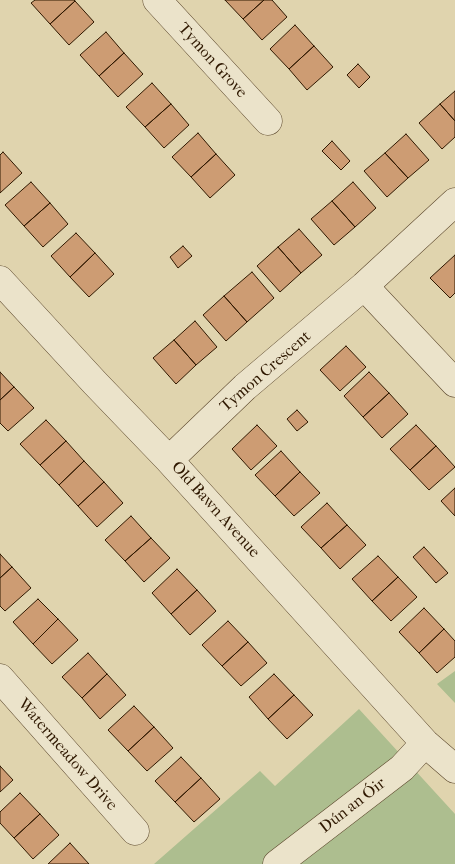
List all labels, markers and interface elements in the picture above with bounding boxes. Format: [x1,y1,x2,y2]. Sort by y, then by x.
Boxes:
street label: Tymon Grove [173,20,251,102]
street label: Tymon Crescent [217,327,315,417]
street label: Old Bawn Avenue [167,458,263,562]
street label: Watermeadow Drive [13,695,121,815]
street label: Dún an Óir [316,774,390,838]

